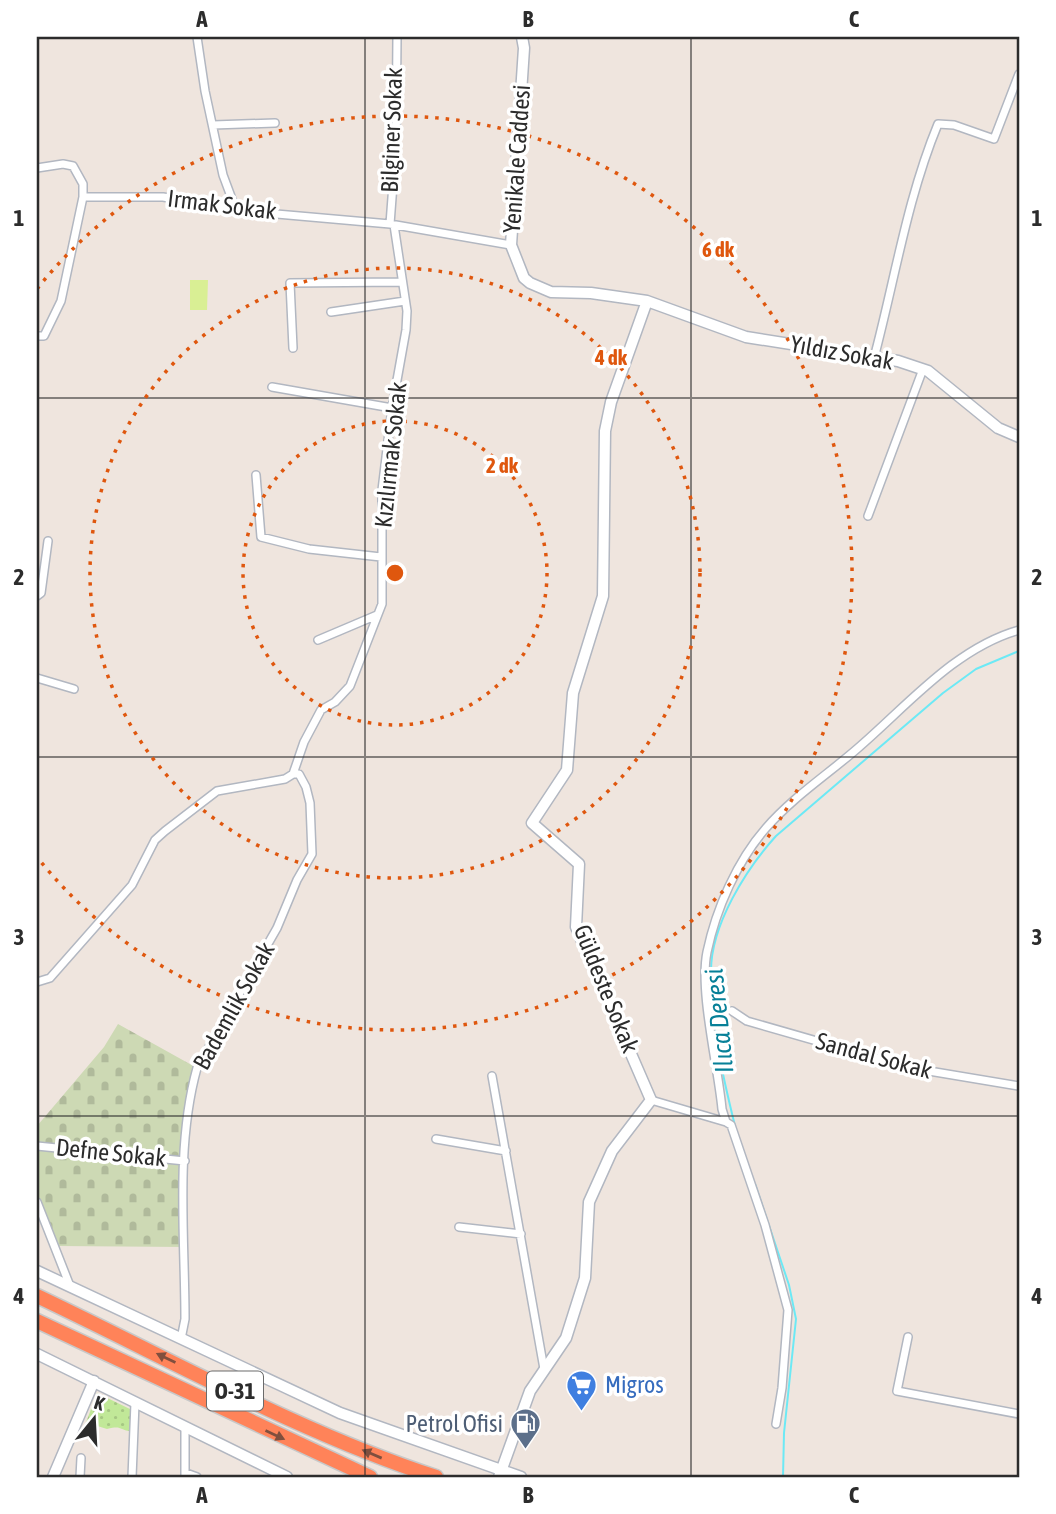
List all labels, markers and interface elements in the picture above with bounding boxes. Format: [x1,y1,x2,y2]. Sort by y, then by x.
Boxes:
text: A [195,6,208,32]
text: B [523,6,534,32]
text: C [849,6,860,32]
street label: Bilginer Sokak [376,66,407,193]
street label: Yenikale Caddesi [498,84,535,234]
street label: Irmak Sokak [166,184,278,225]
text: 1 [14,205,25,231]
text: 1 [1032,205,1043,231]
text: 6 dk [702,237,735,261]
street label: Yıldız Sokak [788,330,896,375]
text: 4 dk [594,345,628,369]
street label: Kızılırmak Sokak [369,380,412,529]
text: 2 dk [486,453,519,477]
centre of rings [383,561,407,585]
text: 2 [14,564,24,590]
text: 2 [1032,564,1042,590]
street label: Güldeste Sokak [569,921,645,1057]
text: 3 [14,924,24,950]
text: 3 [1032,924,1042,950]
street label: Bademlik Sokak [187,937,280,1074]
water label: Ilıca Deresi [699,967,739,1075]
street label: Sandal Sokak [813,1027,935,1084]
street label: Defne Sokak [55,1133,168,1172]
text: 4 [13,1283,25,1309]
text: 4 [1031,1283,1043,1309]
one-way arrow [156,1352,176,1363]
supermarket icon: Migros [565,1368,599,1412]
place label: Migros [605,1371,664,1398]
road number: O-31 [207,1372,263,1410]
north arrow [60,1384,130,1454]
text: K [91,1391,108,1415]
fuel station icon: Petrol Ofisi [509,1407,543,1451]
place label: Petrol Ofisi [406,1410,503,1437]
one-way arrow [265,1429,285,1441]
one-way arrow [362,1448,383,1459]
text: A [195,1482,208,1508]
text: B [523,1482,534,1508]
text: C [849,1482,860,1508]

